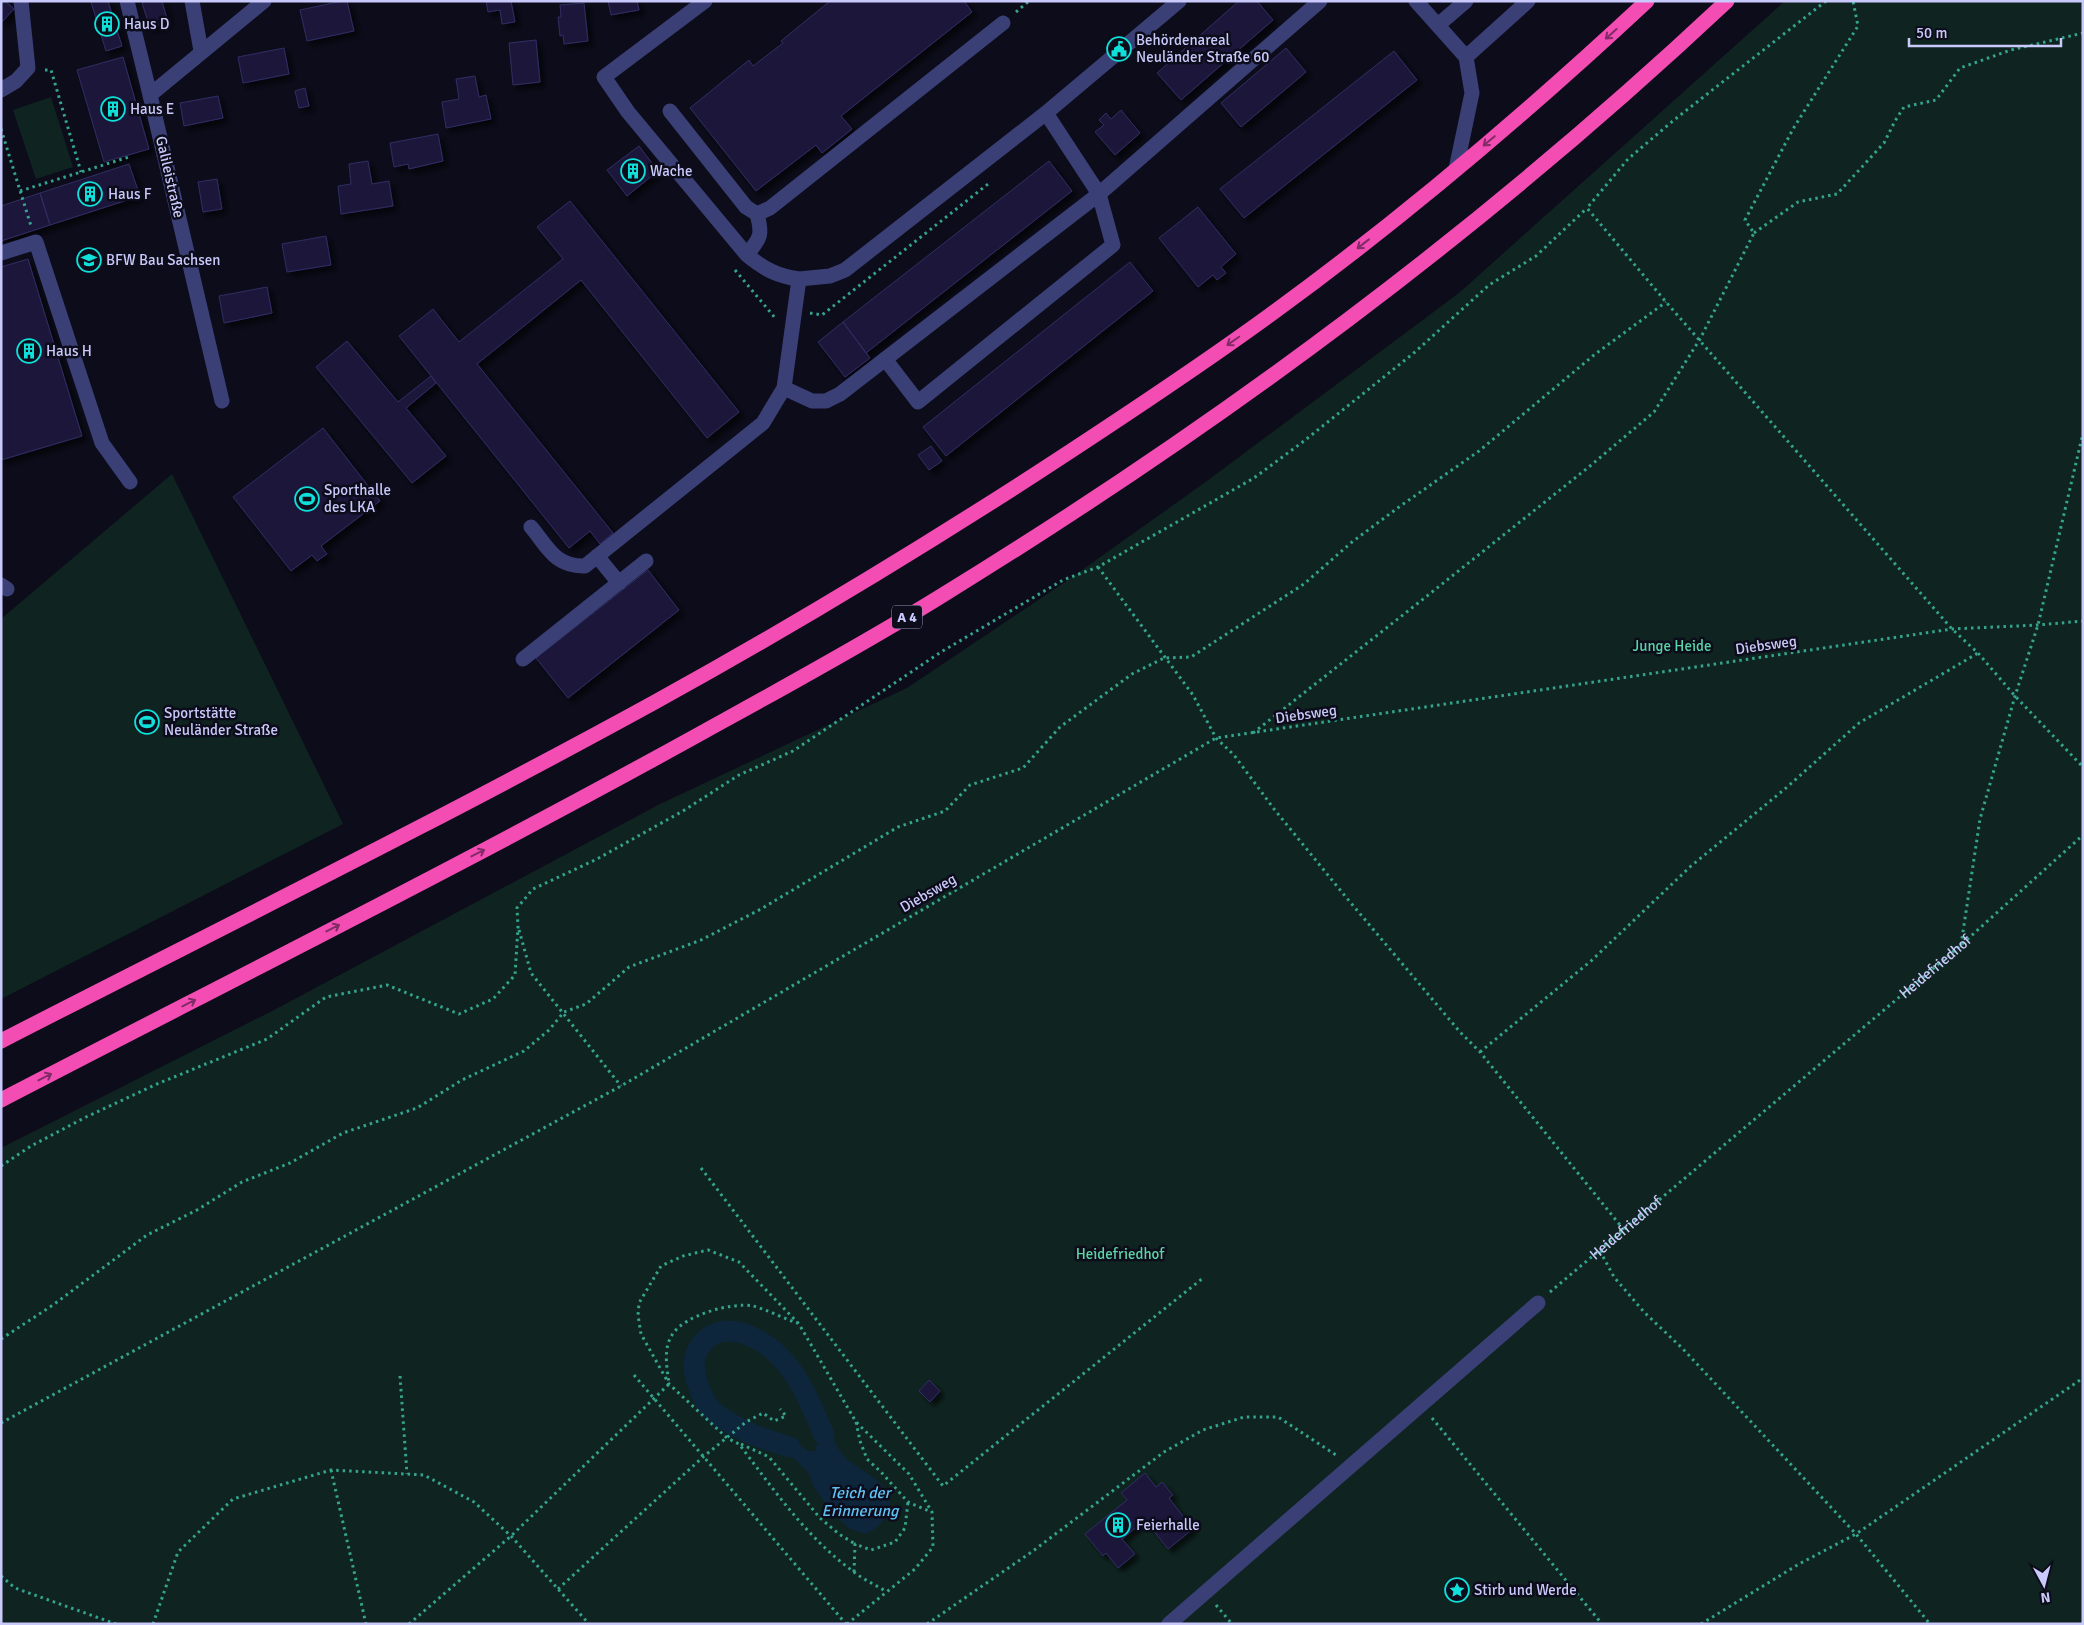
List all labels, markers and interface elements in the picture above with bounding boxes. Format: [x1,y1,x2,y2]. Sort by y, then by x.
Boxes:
building icon: Haus D [94,11,120,37]
place label: Haus D [124,15,170,33]
scale bar [1909,15,2062,47]
text: 50 m [1916,24,1947,42]
one-way arrow [1605,28,1618,40]
place label: Behördenareal Neuländer Straße 60 [1136,31,1269,66]
public building icon: Behördenareal Neuländer Straße 60 [1106,36,1132,62]
building icon: Haus E [100,96,126,122]
place label: Haus E [130,100,174,118]
street label: Galileistraße [152,134,188,220]
one-way arrow [1483,135,1496,146]
building icon: Wache [620,158,646,184]
place label: Wache [650,162,693,180]
building icon: Haus F [77,181,103,207]
place label: Haus F [108,185,152,203]
one-way arrow [1357,238,1370,249]
school or university icon: BFW Bau Sachsen [76,247,102,273]
place label: BFW Bau Sachsen [106,251,221,269]
one-way arrow [1226,336,1240,346]
building icon: Haus H [16,338,42,364]
place label: Haus H [46,342,92,360]
place label: Sporthalle des LKA [324,481,391,516]
sports icon: Sporthalle des LKA [294,486,320,512]
road number: A 4 [892,606,922,628]
street label: Diebsweg [1734,632,1798,658]
park label: Junge Heide [1633,637,1712,655]
street label: Diebsweg [1274,701,1338,727]
place label: Sportstätte Neuländer Straße [164,704,278,739]
sports icon: Sportstätte Neuländer Straße [134,709,160,735]
one-way arrow [470,848,485,858]
street label: Diebsweg [897,870,959,916]
one-way arrow [325,923,340,932]
street label: Heidefriedhof [1895,931,1976,1002]
one-way arrow [181,998,196,1007]
one-way arrow [37,1072,52,1082]
street label: Heidefriedhof [1586,1192,1666,1264]
park label: Heidefriedhof [1076,1245,1165,1263]
water label: Teich der Erinnerung [822,1483,900,1521]
building icon: Feierhalle [1105,1512,1131,1538]
place label: Feierhalle [1136,1516,1200,1534]
north arrow [2019,1560,2069,1610]
place icon: Stirb und Werde [1444,1577,1470,1603]
place label: Stirb und Werde [1474,1581,1577,1599]
text: N [2040,1588,2051,1606]

